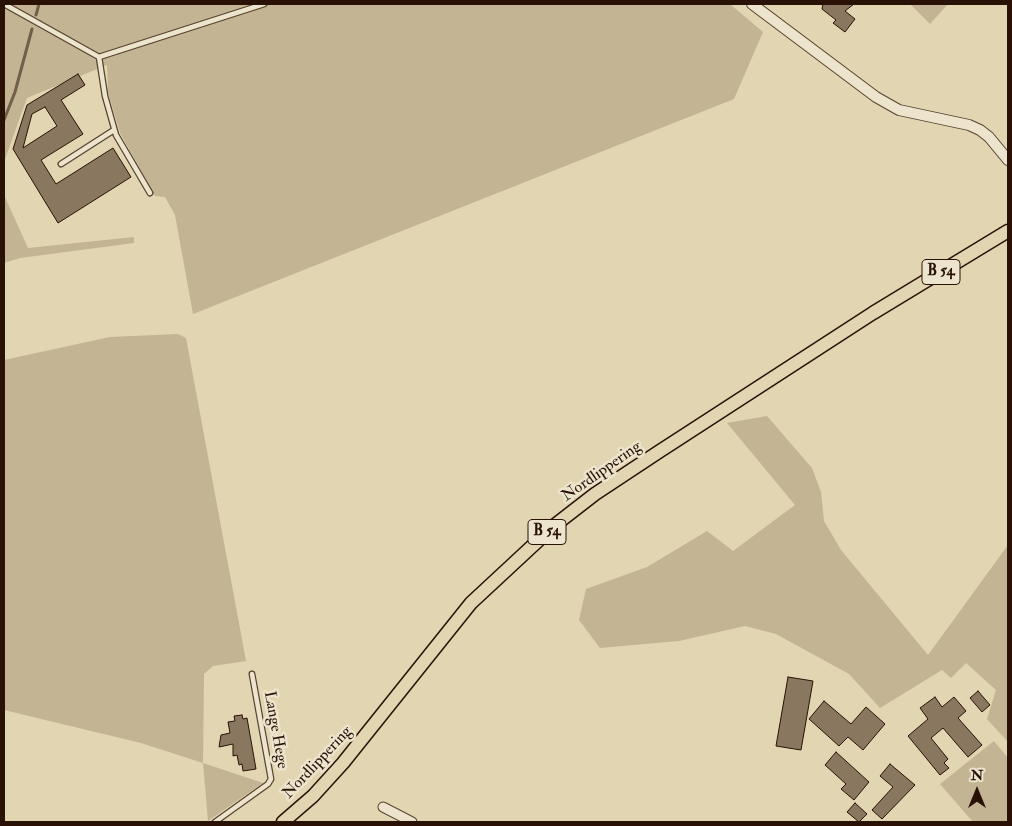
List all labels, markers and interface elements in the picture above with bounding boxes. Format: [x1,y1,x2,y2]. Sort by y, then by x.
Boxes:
road number: B 54 [922,260,960,284]
street label: Nordlippering [558,437,646,507]
road number: B 54 [528,520,566,544]
street label: Lange Hege [259,690,291,770]
street label: Nordlippering [279,722,357,804]
north arrow [952,766,1002,816]
text: N [971,767,983,784]

